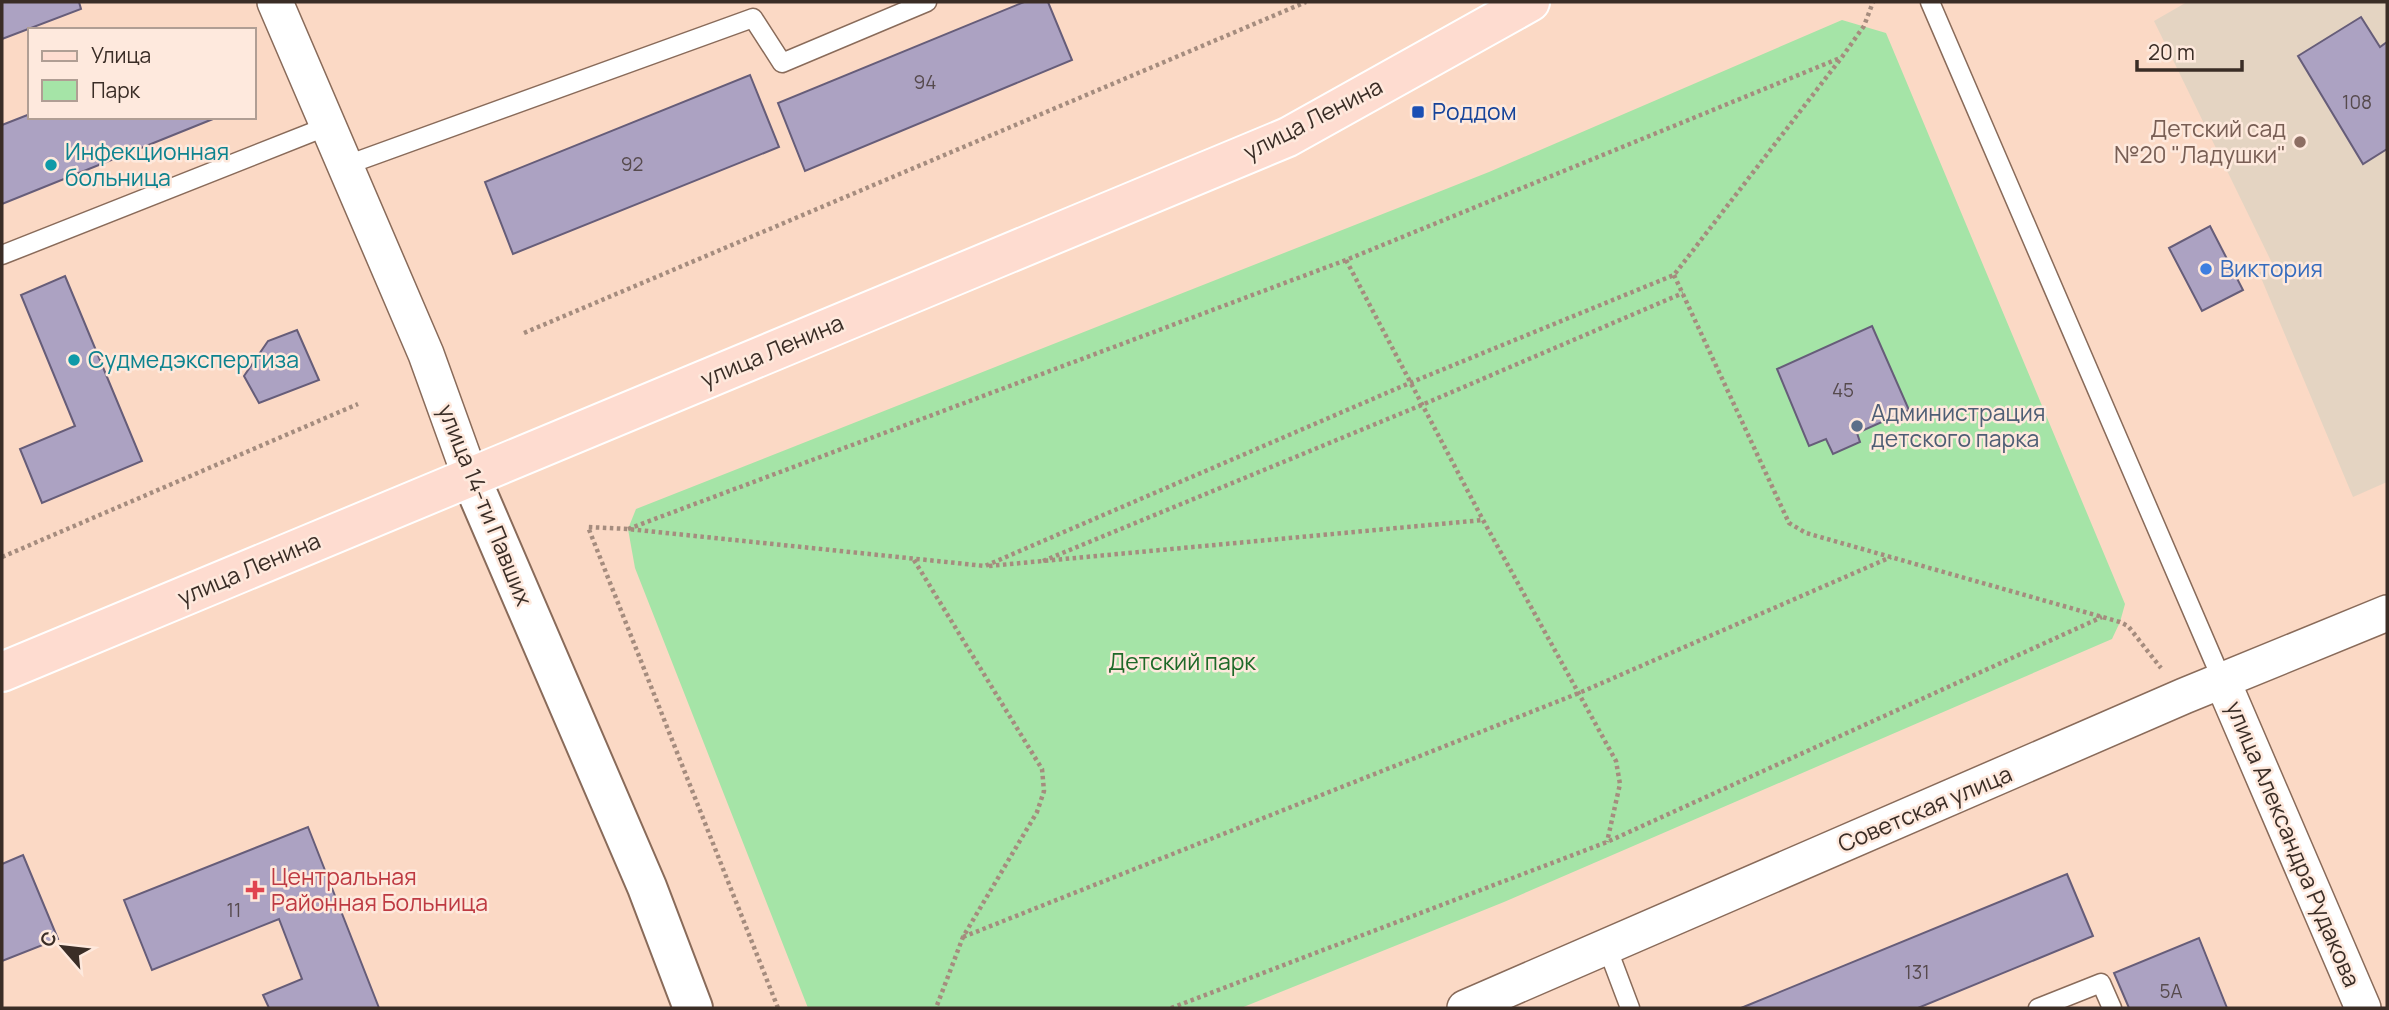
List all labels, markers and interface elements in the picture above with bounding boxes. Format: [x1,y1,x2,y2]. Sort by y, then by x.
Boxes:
legend [28,28,256,119]
scale bar [2137,28,2242,72]
text: 20 m [2148,38,2195,66]
text: Улица [91,41,151,69]
house number: 94 [914,69,937,95]
street label: улица Ленина [1237,69,1388,167]
text: Парк [91,76,141,104]
house number: 108 [2342,89,2372,115]
place label: Роддом [1432,95,1517,127]
marker: Роддом [1410,104,1426,120]
place label: Детский сад №20 "Ладушки" [2114,112,2286,170]
marker: Детский сад №20 "Ладушки" [2292,134,2308,150]
place label: Инфекционная больница [65,135,229,193]
house number: 92 [621,151,643,177]
marker: Инфекционная больница [43,157,59,173]
place label: Виктория [2220,252,2323,284]
marker: Виктория [2198,261,2214,277]
street label: улица Ленина [695,306,848,395]
place label: Судмедэкспертиза [88,343,299,375]
marker: Судмедэкспертиза [66,352,82,368]
house number: 45 [1832,377,1854,403]
place label: Администрация детского парка [1871,396,2045,454]
street label: улица 14-ти Павших [431,399,541,610]
marker: Администрация детского парка [1849,418,1865,434]
street label: улица Ленина [172,524,325,613]
park label: Детский парк [1108,645,1256,677]
street label: улица Александра Рудакова [2219,696,2369,992]
street label: Советская улица [1833,757,2017,859]
place label: Центральная Районная Больница [271,860,488,918]
marker: Центральная Районная Больница [245,880,265,900]
house number: 11 [227,897,241,923]
north arrow [28,912,98,982]
text: С [33,927,63,951]
house number: 131 [1904,959,1930,985]
house number: 5А [2159,978,2183,1004]

